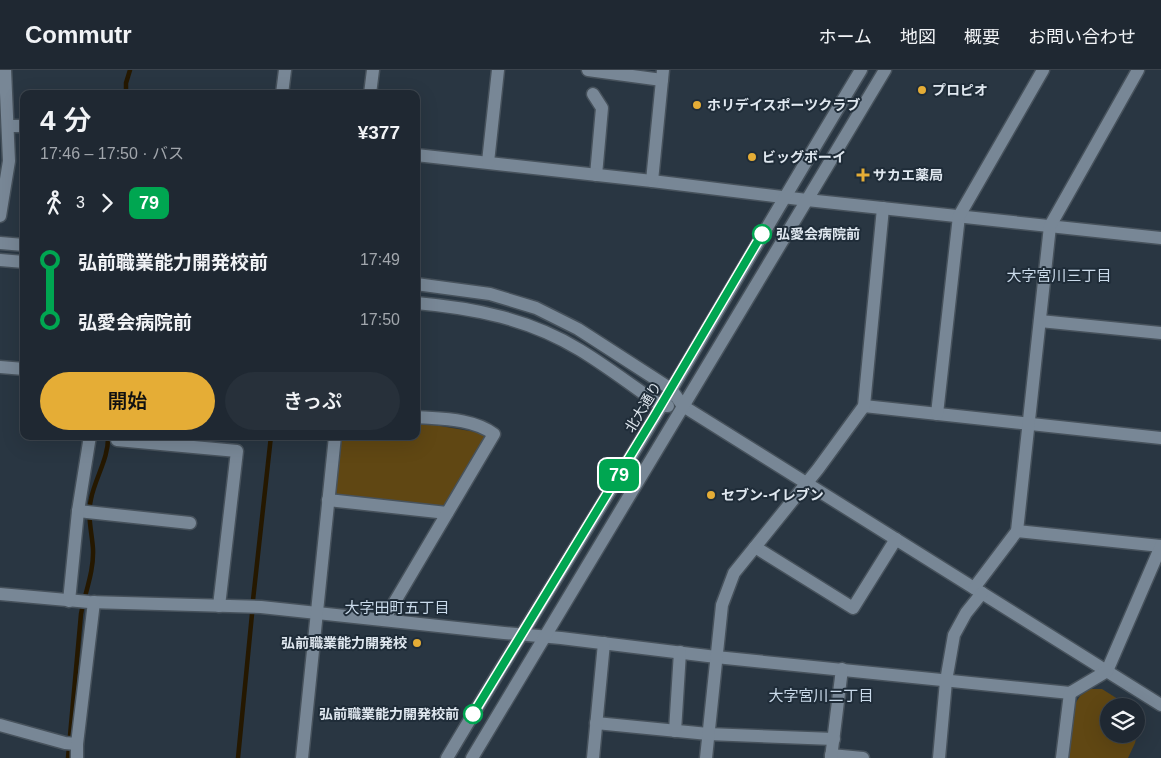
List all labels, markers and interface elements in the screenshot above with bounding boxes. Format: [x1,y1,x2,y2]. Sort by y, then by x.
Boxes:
text: Commutr [25,21,132,48]
text: ホーム [819,27,872,47]
text: 地図 [900,27,936,47]
text: 概要 [964,27,1000,47]
text: お問い合わせ [1028,27,1136,47]
place label: プロピオ [932,82,988,98]
marker: プロピオ [916,84,928,96]
place label: ホリデイスポーツクラブ [707,97,860,113]
marker: ホリデイスポーツクラブ [691,99,703,111]
text: 4 分 [40,105,91,136]
text: ¥377 [358,122,400,143]
text: 17:46 – 17:50 · バス [40,145,184,162]
place label: ビッグボーイ [762,149,846,165]
marker: ビッグボーイ [746,151,758,163]
place label: サカエ薬局 [873,167,943,183]
marker: サカエ薬局 [857,169,869,181]
icon: walk [40,189,68,217]
icon: forward [93,189,121,217]
text: 79 [139,193,159,213]
text: 3 [76,194,85,211]
marker: 弘愛会病院前 [752,224,772,244]
place label: 弘愛会病院前 [776,226,860,242]
text: 17:49 [360,251,400,268]
text: 弘前職業能力開発校前 [78,252,268,273]
district label: 大字宮川三丁目 [1006,267,1112,284]
text: 17:50 [360,311,400,328]
text: 弘愛会病院前 [78,312,192,333]
button: 開始 [40,372,215,430]
button: きっぷ [225,372,400,430]
street label: 北大通り [622,379,664,435]
line badge: 79 [596,459,642,491]
text: 79 [609,465,629,485]
place label: セブン-イレブン [721,487,824,503]
marker: セブン-イレブン [705,489,717,501]
district label: 大字田町五丁目 [344,599,450,616]
place label: 弘前職業能力開発校 [281,635,407,651]
marker: 弘前職業能力開発校 [411,637,423,649]
district label: 大字宮川二丁目 [768,687,874,704]
map controls [1100,698,1145,743]
button: layers [1100,698,1145,743]
marker: 弘前職業能力開発校前 [463,704,483,724]
place label: 弘前職業能力開発校前 [319,706,459,722]

